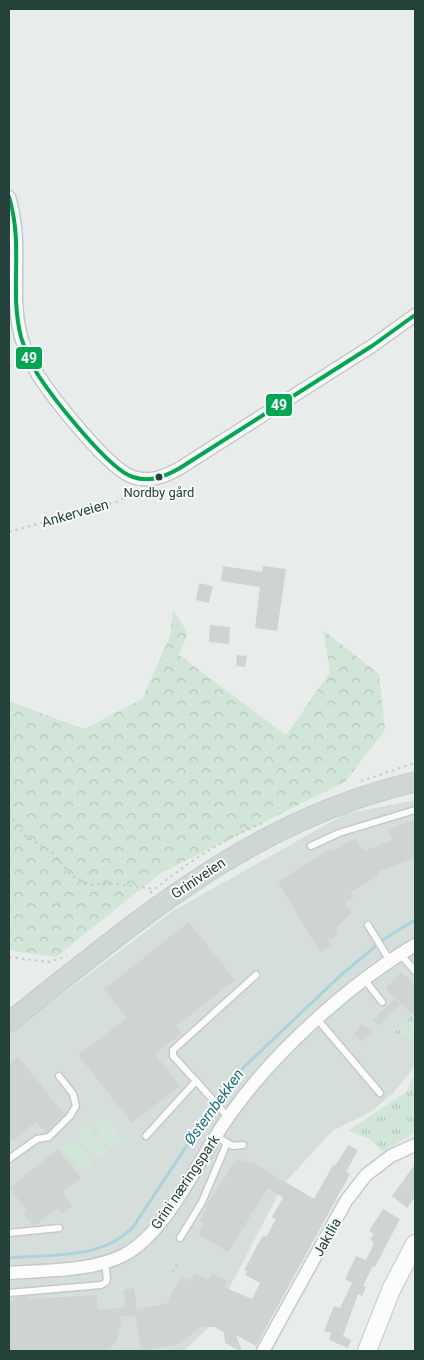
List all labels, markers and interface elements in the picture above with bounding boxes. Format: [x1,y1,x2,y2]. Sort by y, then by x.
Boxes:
line badge: 49 [15,346,43,370]
text: 49 [21,350,37,366]
line badge: 49 [265,393,293,417]
text: 49 [271,397,287,413]
marker: Nordby gård [154,472,164,482]
place label: Nordby gård [124,485,194,500]
street label: Ankerveien [40,496,110,530]
street label: Griniveien [168,854,228,902]
water label: Østernbekken [181,1066,247,1148]
street label: Grini næringspark [148,1131,223,1232]
street label: Jaktlia [310,1215,344,1259]

